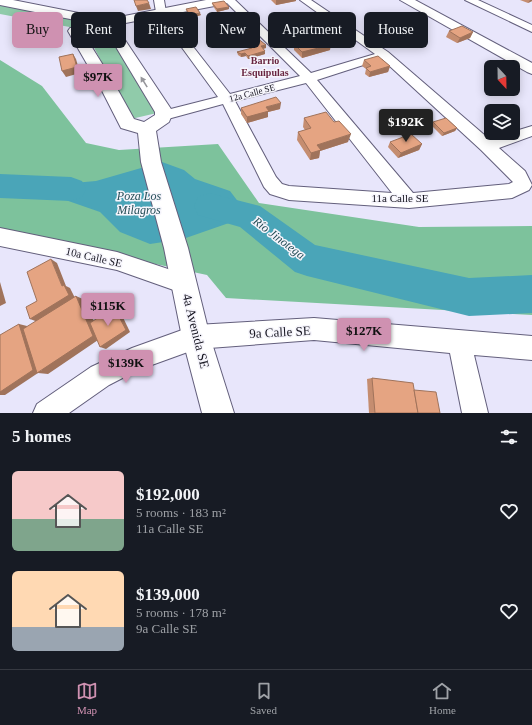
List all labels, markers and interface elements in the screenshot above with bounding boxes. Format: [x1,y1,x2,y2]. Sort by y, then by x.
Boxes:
chip: Buy [12,12,63,48]
chip: Rent [71,12,126,48]
chip: Filters [134,12,198,48]
chip: New [206,12,260,48]
chip: Apartment [268,12,356,48]
chip: House [364,12,428,48]
district label: Barrio Esquipulas [241,55,289,78]
north arrow [484,60,520,96]
map controls [484,60,520,140]
pin: $97K [74,64,122,98]
text: $97K [83,69,113,84]
one-way arrow [141,76,148,88]
street label: 12a Calle SE [228,82,276,104]
button: layers [484,104,520,140]
pin: $192K [378,109,434,143]
text: $192K [388,114,424,129]
water label: Poza Los Milagros [116,189,162,217]
street label: 11a Calle SE [371,192,429,204]
water label: Río Jinotega [250,213,308,262]
street label: 10a Calle SE [65,245,124,269]
street label: 4a Avenida SE [179,292,213,370]
pin: $115K [80,293,136,327]
text: $115K [90,298,126,313]
pin: $127K [336,318,392,352]
street label: 9a Calle SE [249,323,311,341]
text: $127K [346,323,382,338]
pin: $139K [98,350,154,384]
text: $139K [108,355,144,370]
icon: filters [498,426,520,448]
text: 5 homes [12,427,71,446]
text: $192,000 [136,485,200,504]
icon: home [44,487,92,535]
icon: heart [498,500,520,522]
text: 5 rooms · 183 m² [136,505,226,520]
text: 11a Calle SE [136,521,203,536]
text: $139,000 [136,585,200,604]
icon: home [44,587,92,635]
icon: heart [498,600,520,622]
text: 5 rooms · 178 m² [136,605,226,620]
text: 9a Calle SE [136,621,197,636]
tab: Map [76,680,98,716]
tab: Saved [250,680,277,716]
tab: Home [429,680,456,716]

